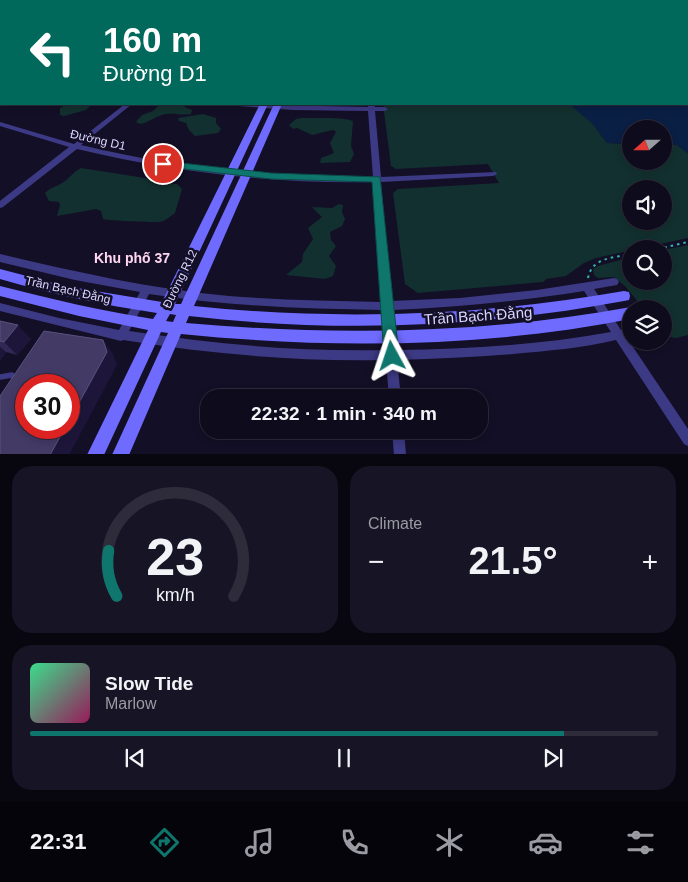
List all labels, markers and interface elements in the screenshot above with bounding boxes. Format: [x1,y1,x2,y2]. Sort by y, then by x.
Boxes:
icon: left [20,20,85,85]
text: 160 m [103,20,202,59]
text: Đường D1 [103,61,207,86]
north arrow [622,120,672,170]
map controls [622,120,672,350]
street label: Đường D1 [69,127,127,153]
pin [142,143,184,185]
icon: arrive [149,150,177,178]
button: sound [622,180,672,230]
button: search [622,240,672,290]
street label: Đường R12 [160,247,200,310]
district label: Khu phố 37 [94,250,170,266]
street label: Trần Bạch Đằng [24,272,112,307]
button: layers [622,300,672,350]
street label: Trần Bạch Đằng [423,303,533,328]
position arrow [365,329,417,381]
speed limit sign: 30 [15,374,80,439]
text: 22:32 · 1 min · 340 m [251,403,437,424]
text: Climate [368,515,422,532]
text: 23 [146,528,204,586]
text: 21.5° [468,540,558,582]
text: − [368,546,384,577]
text: + [642,546,658,577]
text: km/h [156,585,194,605]
text: Slow Tide [105,673,193,694]
text: Marlow [105,695,157,712]
icon: previous [121,744,149,772]
icon: pause [330,744,358,772]
icon: next [539,744,567,772]
icon: directions [147,825,182,860]
icon: music [242,825,277,860]
icon: phone [337,825,372,860]
icon: climate [432,825,467,860]
icon: car [528,825,563,860]
icon: filters [623,825,658,860]
text: 22:31 [30,829,86,854]

